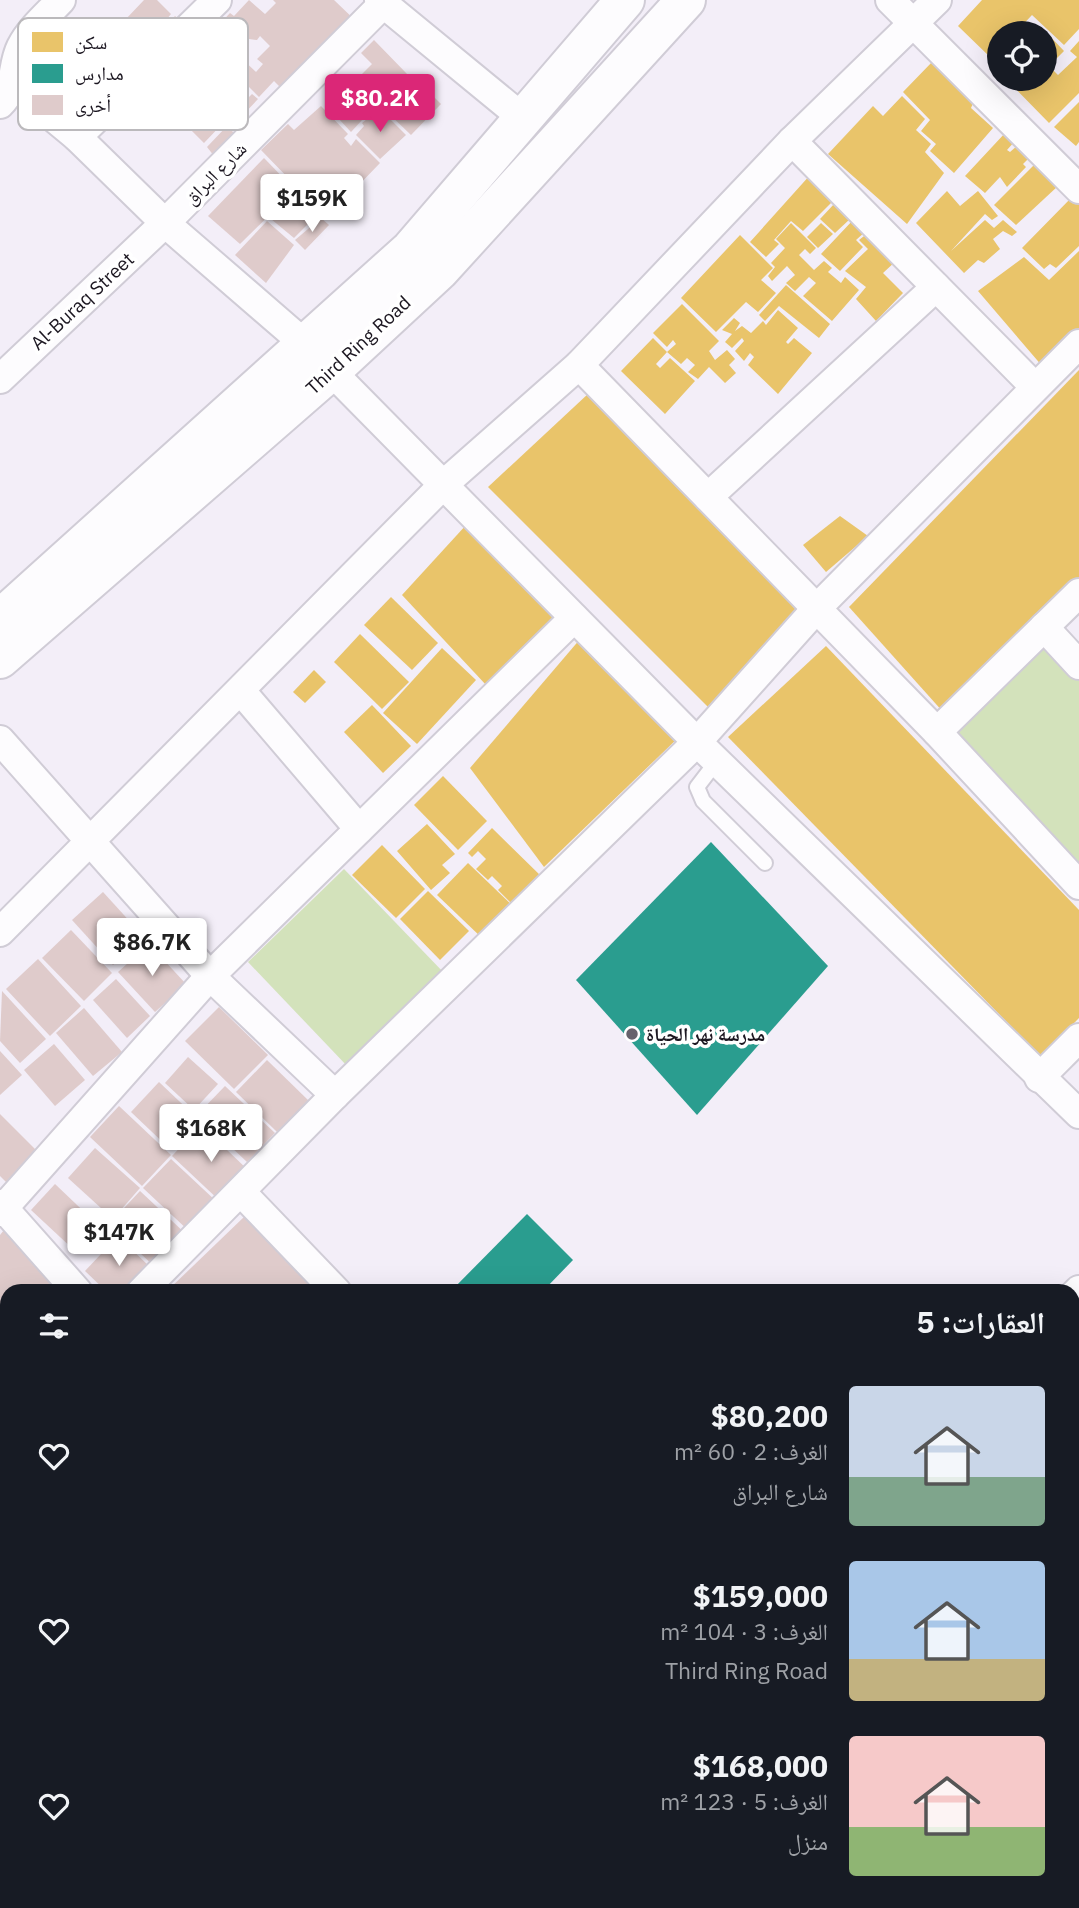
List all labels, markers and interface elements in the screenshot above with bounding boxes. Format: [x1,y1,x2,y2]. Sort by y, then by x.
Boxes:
legend [18,18,248,130]
map controls [987,21,1057,91]
button: locate [987,21,1057,91]
text: سكن [75,30,107,54]
text: مدارس [75,61,124,85]
pin: $80.2K [323,74,437,134]
text: $80.2K [341,82,419,112]
text: أخرى [75,93,111,117]
street label: شارع البراق [179,137,251,209]
pin: $159K [263,174,361,234]
text: $159K [276,182,348,212]
street label: Al-Buraq Street [25,247,139,355]
street label: Third Ring Road [301,290,415,400]
pin: $86.7K [95,918,209,978]
text: $86.7K [113,926,191,956]
place label: مدرسة نهر الحياة [646,1022,765,1046]
marker: مدرسة نهر الحياة [624,1026,640,1042]
pin: $168K [162,1104,260,1164]
text: $168K [175,1112,247,1142]
pin: $147K [70,1208,168,1268]
text: $147K [83,1216,155,1246]
text: العقارات: 5 [917,1302,1045,1341]
icon: filters [35,1307,73,1345]
text: $80,200 [711,1396,828,1435]
icon: home [905,1414,989,1498]
text: الغرف: 2 · 60 m² [674,1436,828,1466]
icon: heart [35,1437,73,1475]
text: شارع البراق [732,1476,828,1506]
text: $159,000 [693,1576,828,1615]
icon: home [905,1589,989,1673]
icon: heart [35,1612,73,1650]
text: الغرف: 3 · 104 m² [660,1616,828,1646]
text: Third Ring Road [665,1655,828,1685]
text: $168,000 [693,1746,828,1785]
icon: home [905,1764,989,1848]
text: الغرف: 5 · 123 m² [660,1786,828,1816]
icon: heart [35,1787,73,1825]
text: منزل [788,1826,828,1856]

